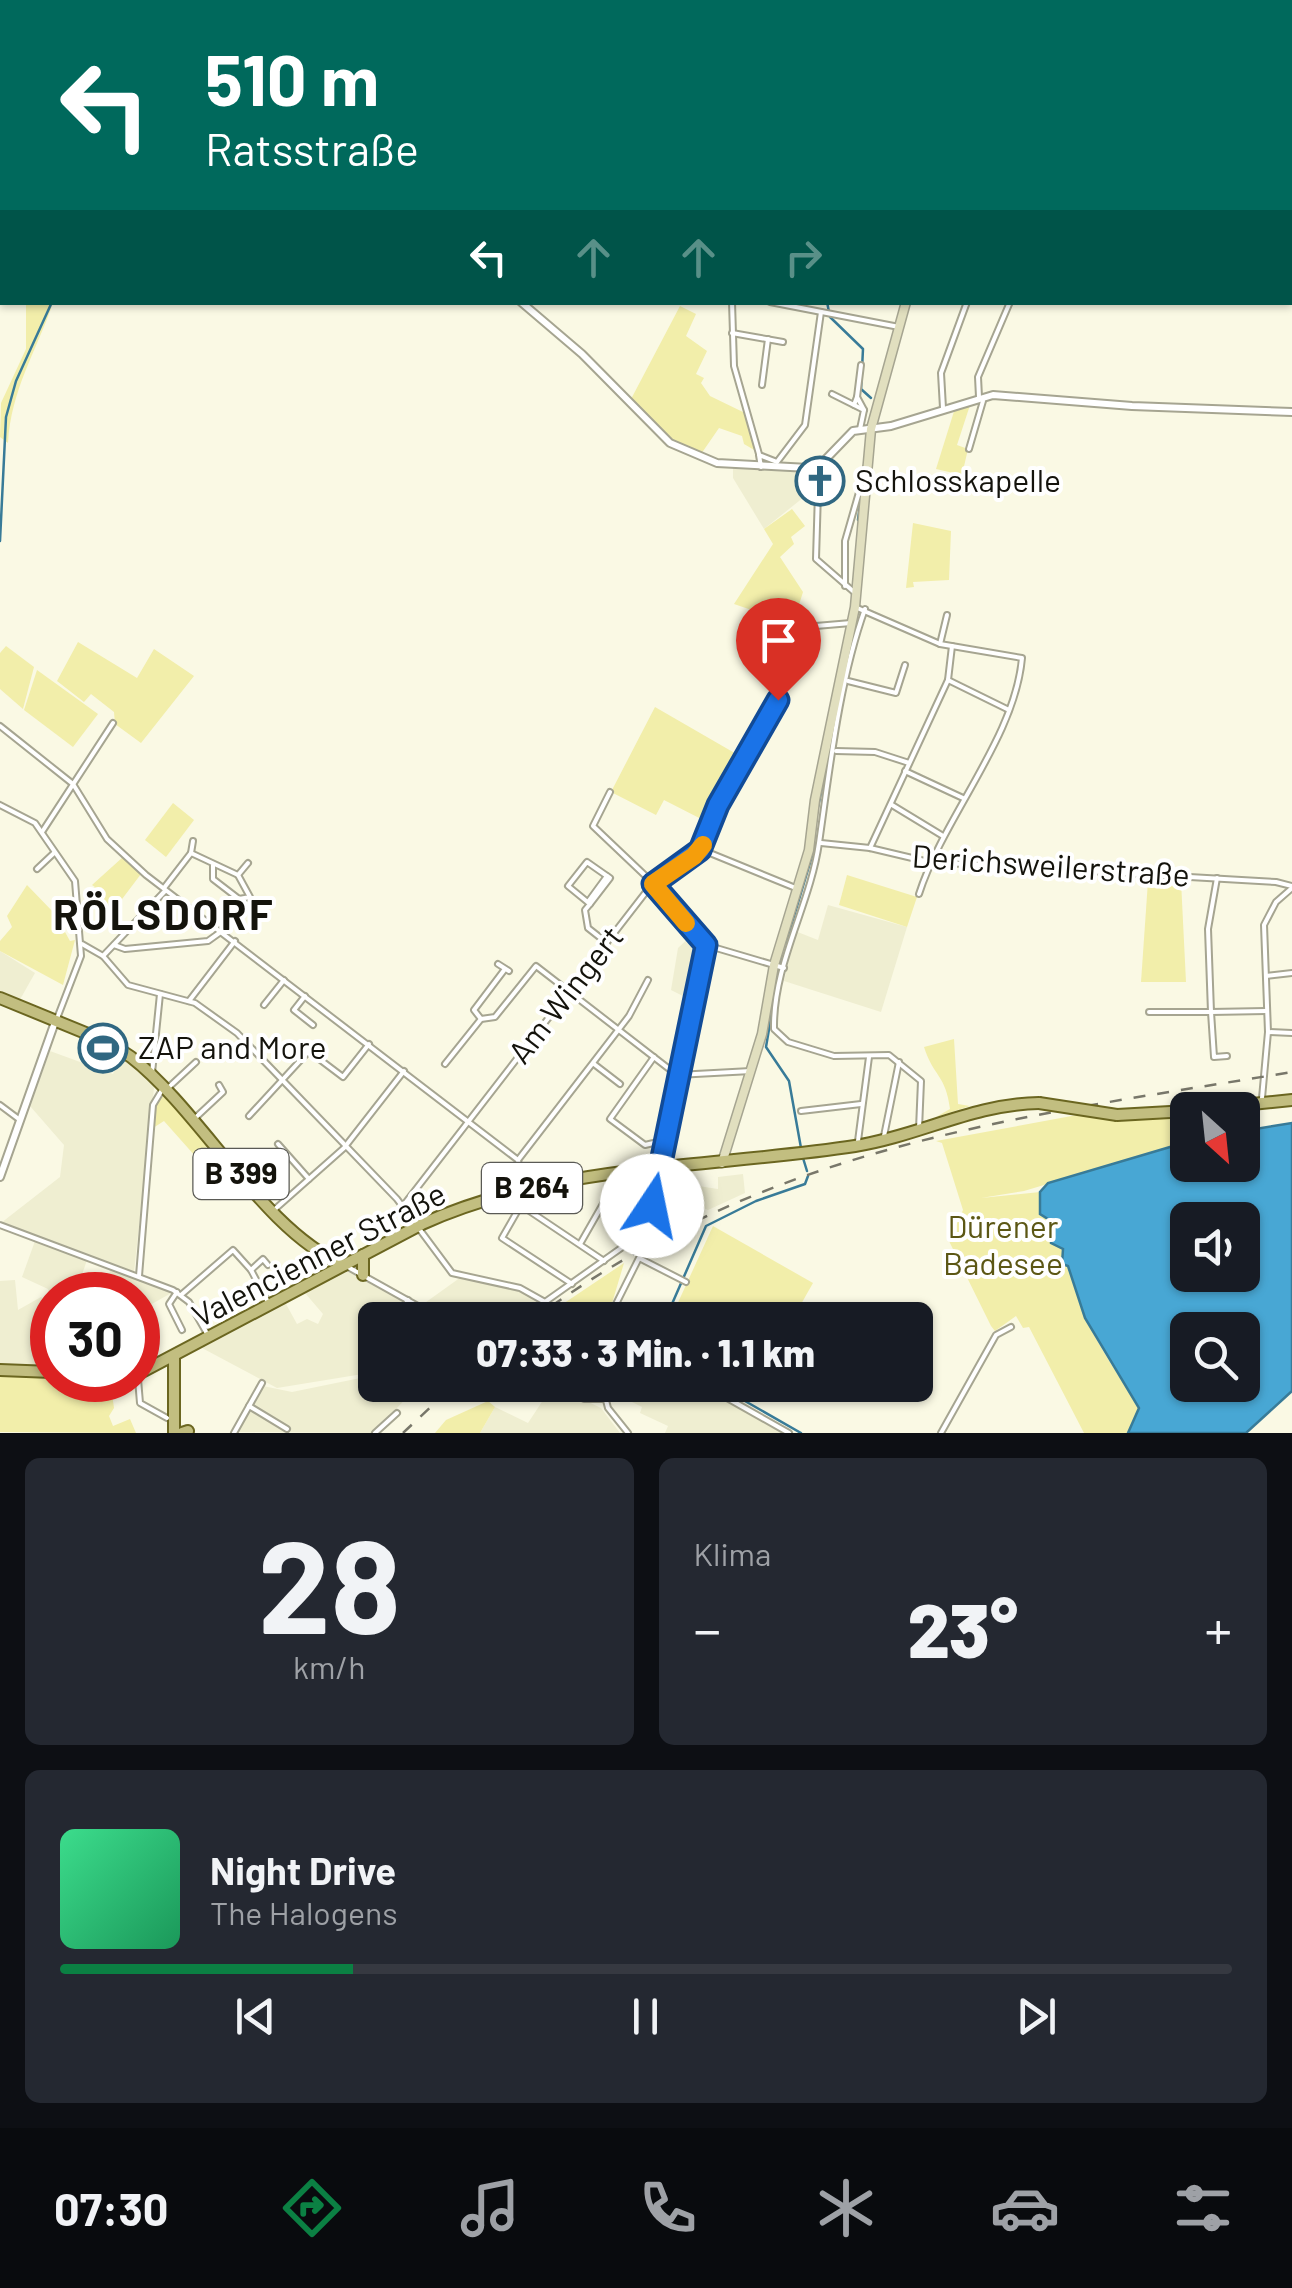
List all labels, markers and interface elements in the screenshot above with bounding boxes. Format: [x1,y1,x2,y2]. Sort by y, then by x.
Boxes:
text: 510 m [205,36,379,120]
icon: left [40,40,170,170]
text: Ratsstraße [205,121,419,175]
icon: left [461,230,516,285]
icon: ahead [566,230,621,285]
icon: ahead [671,230,726,285]
icon: right [776,230,831,285]
church icon: Schlosskapelle [794,455,846,507]
place label: Schlosskapelle [855,460,1061,498]
pin [736,598,821,701]
icon: arrive [751,613,806,668]
street label: Derichsweilerstraße [911,835,1191,893]
district label: RÖLSDORF [53,888,275,938]
street label: Am Wingert [499,918,630,1070]
sports icon: ZAP and More [77,1022,129,1074]
place label: ZAP and More [138,1027,326,1065]
north arrow [1170,1092,1260,1182]
map controls [1170,1092,1260,1402]
road number: B 399 [194,1149,288,1199]
position arrow [600,1154,704,1258]
road number: B 264 [482,1163,582,1213]
street label: Valencienner Straße [185,1173,451,1334]
button: sound [1170,1202,1260,1292]
park label: Dürener Badesee [943,1206,1063,1281]
speed limit sign: 30 [30,1272,160,1402]
button: search [1170,1312,1260,1402]
text: 07:33 · 3 Min. · 1.1 km [476,1329,815,1375]
text: 28 [258,1504,401,1660]
text: Klima [694,1534,771,1572]
text: 23° [908,1583,1018,1673]
text: − [694,1595,721,1661]
text: + [1204,1595,1232,1661]
text: km/h [293,1647,365,1685]
text: Night Drive [210,1847,396,1893]
text: The Halogens [210,1893,398,1931]
icon: previous [228,1989,283,2044]
icon: pause [618,1989,673,2044]
icon: next [1009,1989,1064,2044]
icon: directions [277,2173,347,2243]
icon: music [455,2173,525,2243]
icon: phone [633,2173,703,2243]
icon: climate [811,2173,881,2243]
icon: car [990,2173,1060,2243]
icon: filters [1168,2173,1238,2243]
text: 07:30 [54,2181,168,2235]

